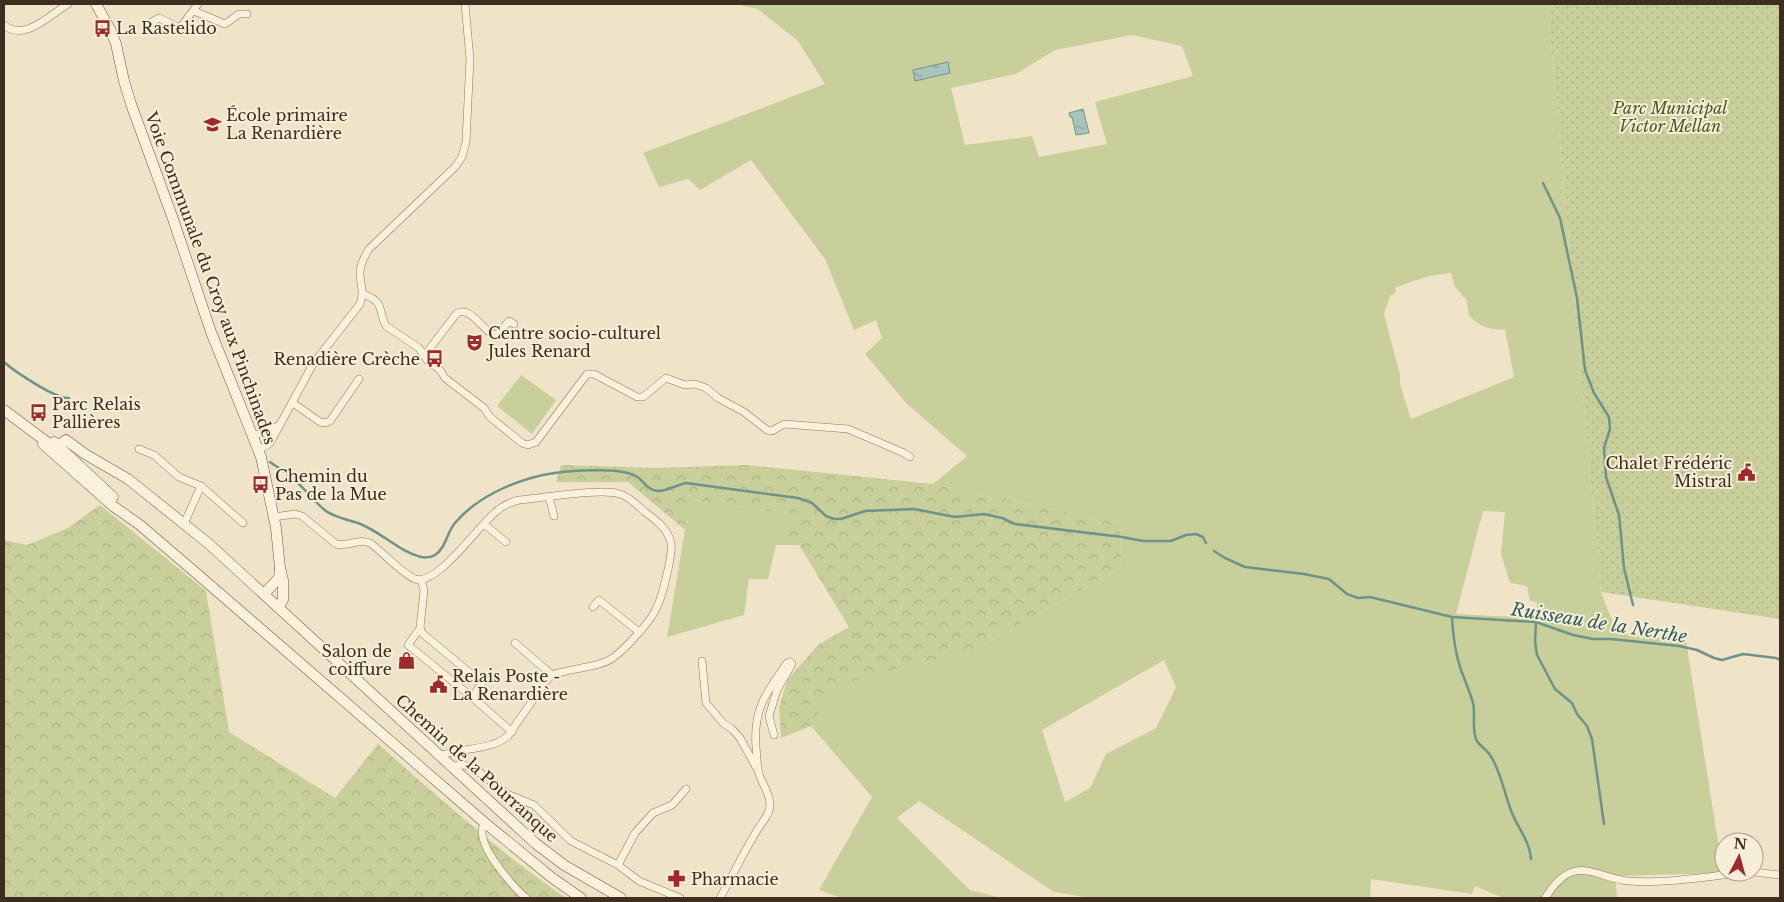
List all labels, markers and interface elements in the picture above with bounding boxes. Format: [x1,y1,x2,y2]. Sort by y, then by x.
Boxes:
bus stop icon: La Rastelido [92,18,112,38]
place label: La Rastelido [116,18,217,38]
park label: Parc Municipal Victor Mellan [1612,98,1728,136]
place label: École primaire La Renardière [226,105,348,143]
street label: Voie Communale du Croy aux Pinchinades [141,108,281,447]
school or university icon: École primaire La Renardière [202,114,222,134]
place label: Centre socio-culturel Jules Renard [486,323,661,361]
theatre icon: Centre socio-culturel Jules Renard [464,332,484,352]
place label: Renadière Crèche [274,349,420,369]
bus stop icon: Renadière Crèche [424,349,444,369]
place label: Parc Relais Pallières [52,394,141,432]
bus stop icon: Parc Relais Pallières [28,403,48,423]
place label: Chalet Frédéric Mistral [1605,453,1732,491]
public building icon: Chalet Frédéric Mistral [1736,462,1756,482]
place label: Chemin du Pas de la Mue [275,466,387,504]
bus stop icon: Chemin du Pas de la Mue [251,475,271,495]
water label: Ruisseau de la Nerthe [1509,598,1688,648]
place label: Salon de coiffure [322,641,392,679]
shop icon: Salon de coiffure [396,650,416,670]
place label: Relais Poste - La Renardière [452,666,568,704]
public building icon: Relais Poste - La Renardière [428,675,448,695]
street label: Chemin de la Pourranque [392,690,562,846]
north arrow [1714,832,1764,882]
text: N [1733,834,1748,854]
pharmacy icon: Pharmacie [667,869,687,889]
place label: Pharmacie [691,869,779,889]

